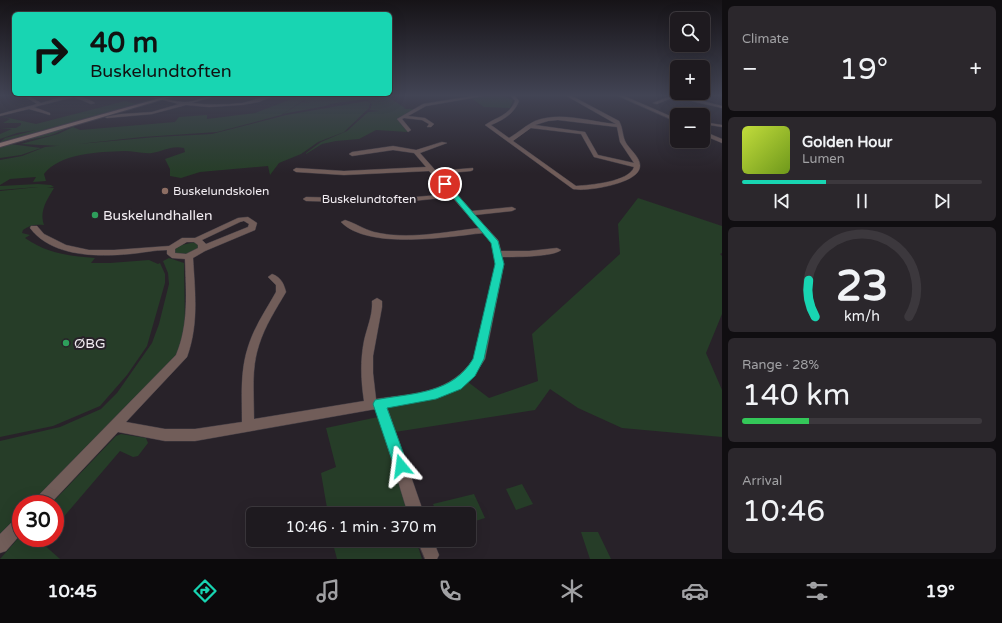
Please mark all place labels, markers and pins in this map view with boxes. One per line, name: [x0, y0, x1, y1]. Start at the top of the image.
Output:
pin: [428, 167, 462, 201]
place label: Buskelundskolen: [173, 184, 269, 198]
marker: Buskelundskolen: [160, 186, 170, 196]
place label: Buskelundhallen: [103, 207, 212, 224]
marker: Buskelundhallen: [90, 210, 100, 220]
place label: ØBG: [74, 335, 106, 352]
marker: ØBG: [61, 338, 71, 348]

